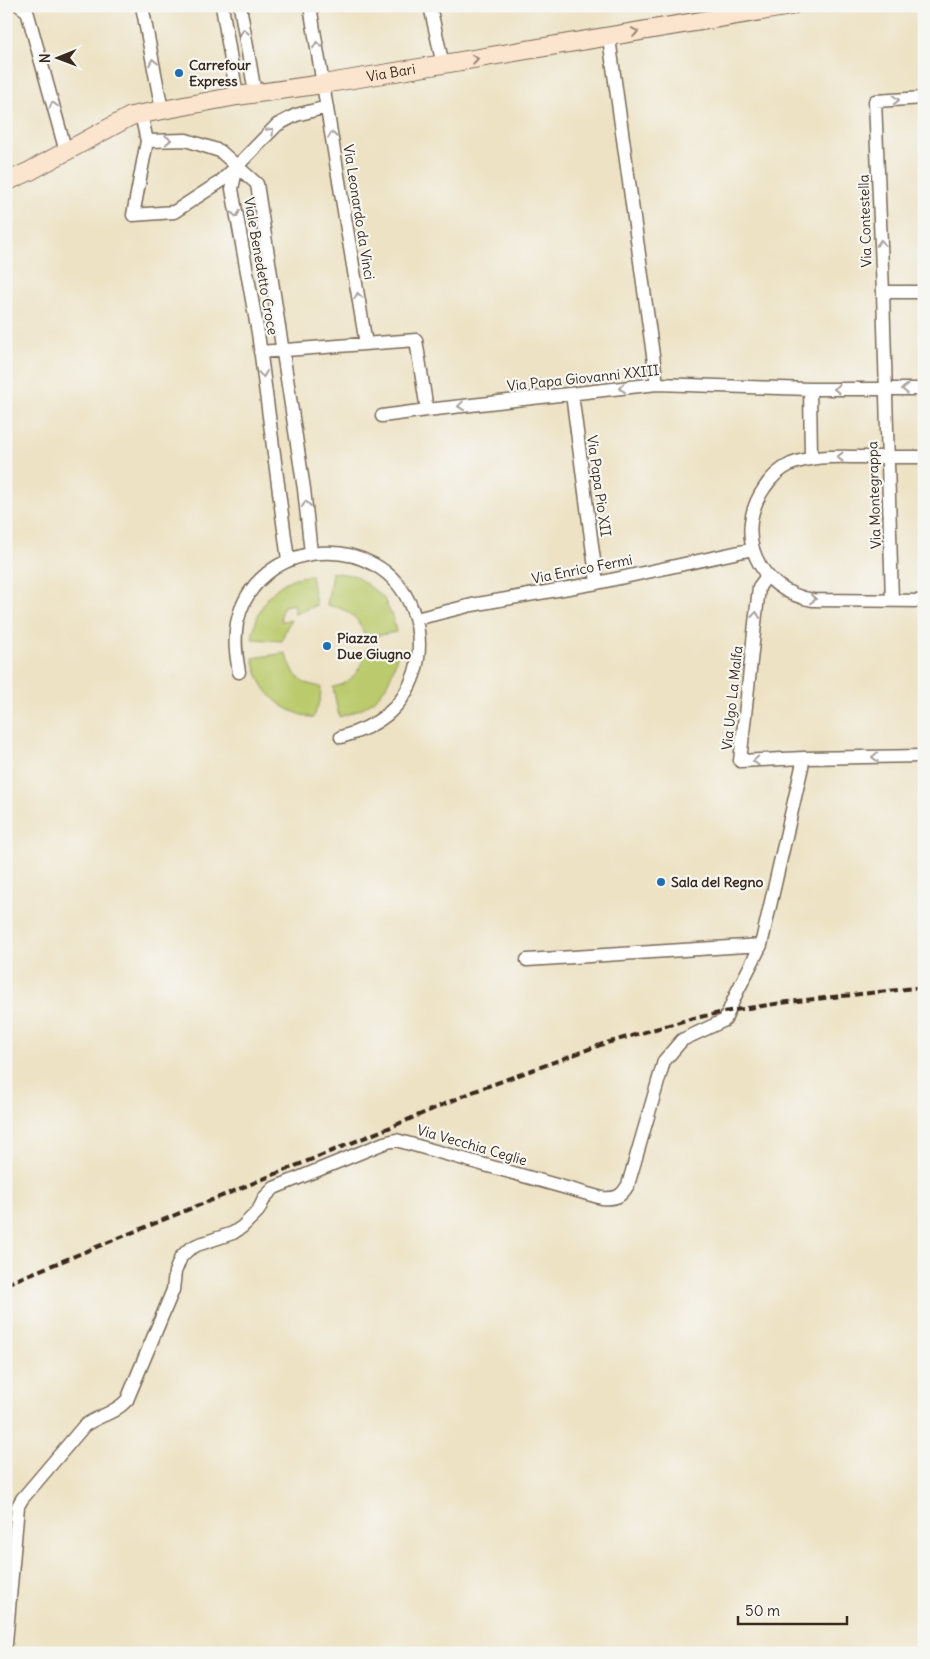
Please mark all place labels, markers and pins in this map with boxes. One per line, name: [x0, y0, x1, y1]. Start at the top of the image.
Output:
place label: Carrefour Express: [189, 56, 251, 90]
marker: Carrefour Express: [173, 67, 185, 79]
place label: Piazza Due Giugno: [337, 629, 411, 663]
marker: Piazza Due Giugno: [321, 640, 333, 652]
place label: Sala del Regno: [671, 873, 763, 891]
marker: Sala del Regno: [655, 876, 667, 888]

